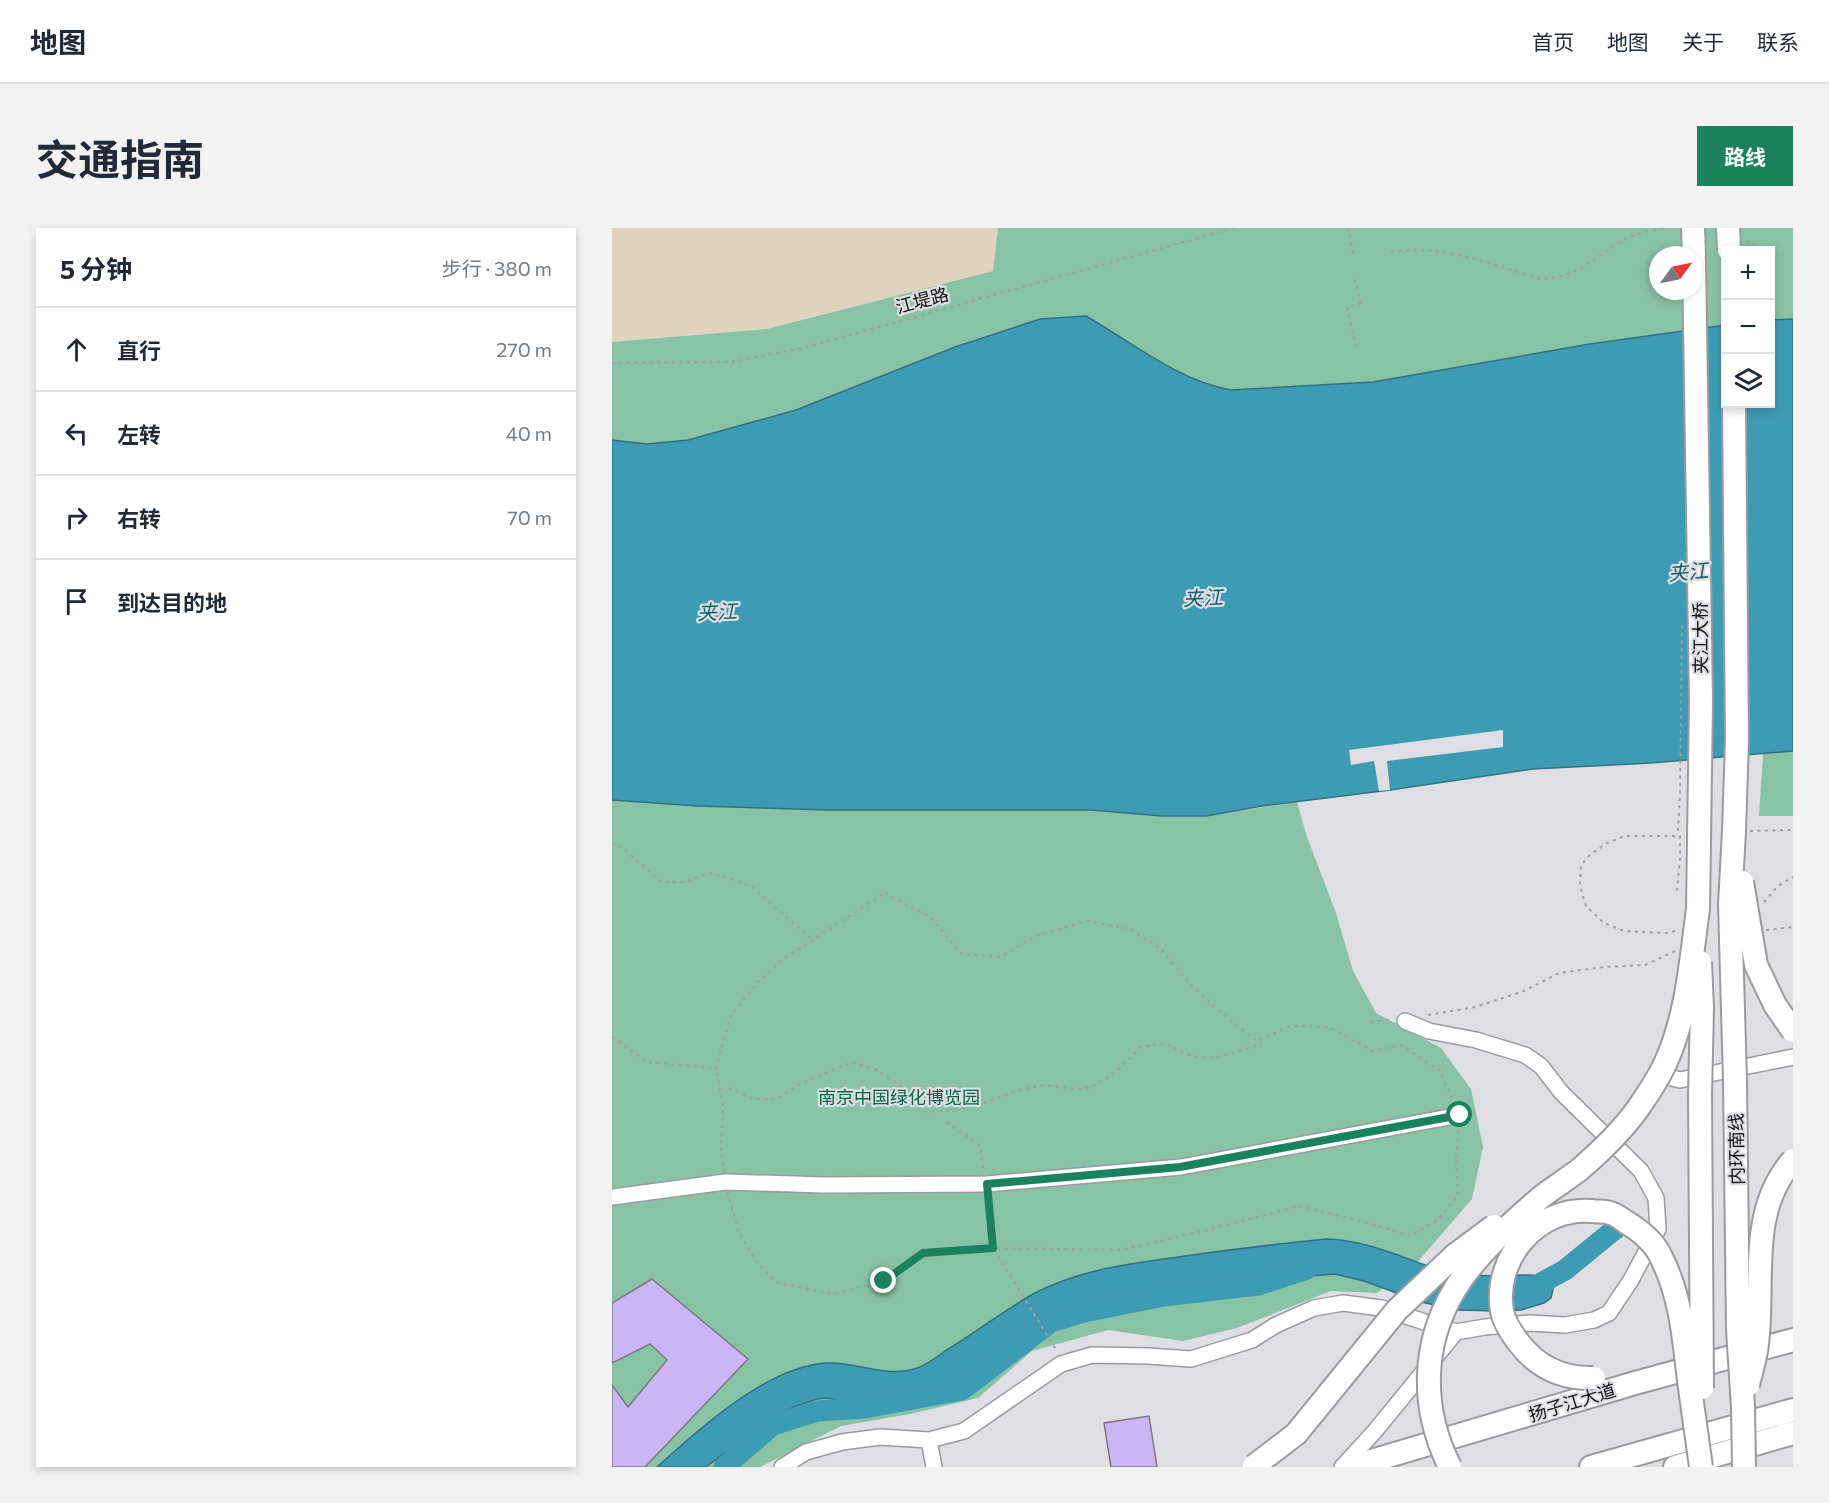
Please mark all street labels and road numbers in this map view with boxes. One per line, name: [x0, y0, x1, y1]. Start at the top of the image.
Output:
street label: 江堤路: [893, 282, 951, 318]
street label: 夹江大桥: [1689, 602, 1711, 674]
street label: 内环南线: [1724, 1113, 1748, 1185]
street label: 扬子江大道: [1526, 1378, 1618, 1426]

